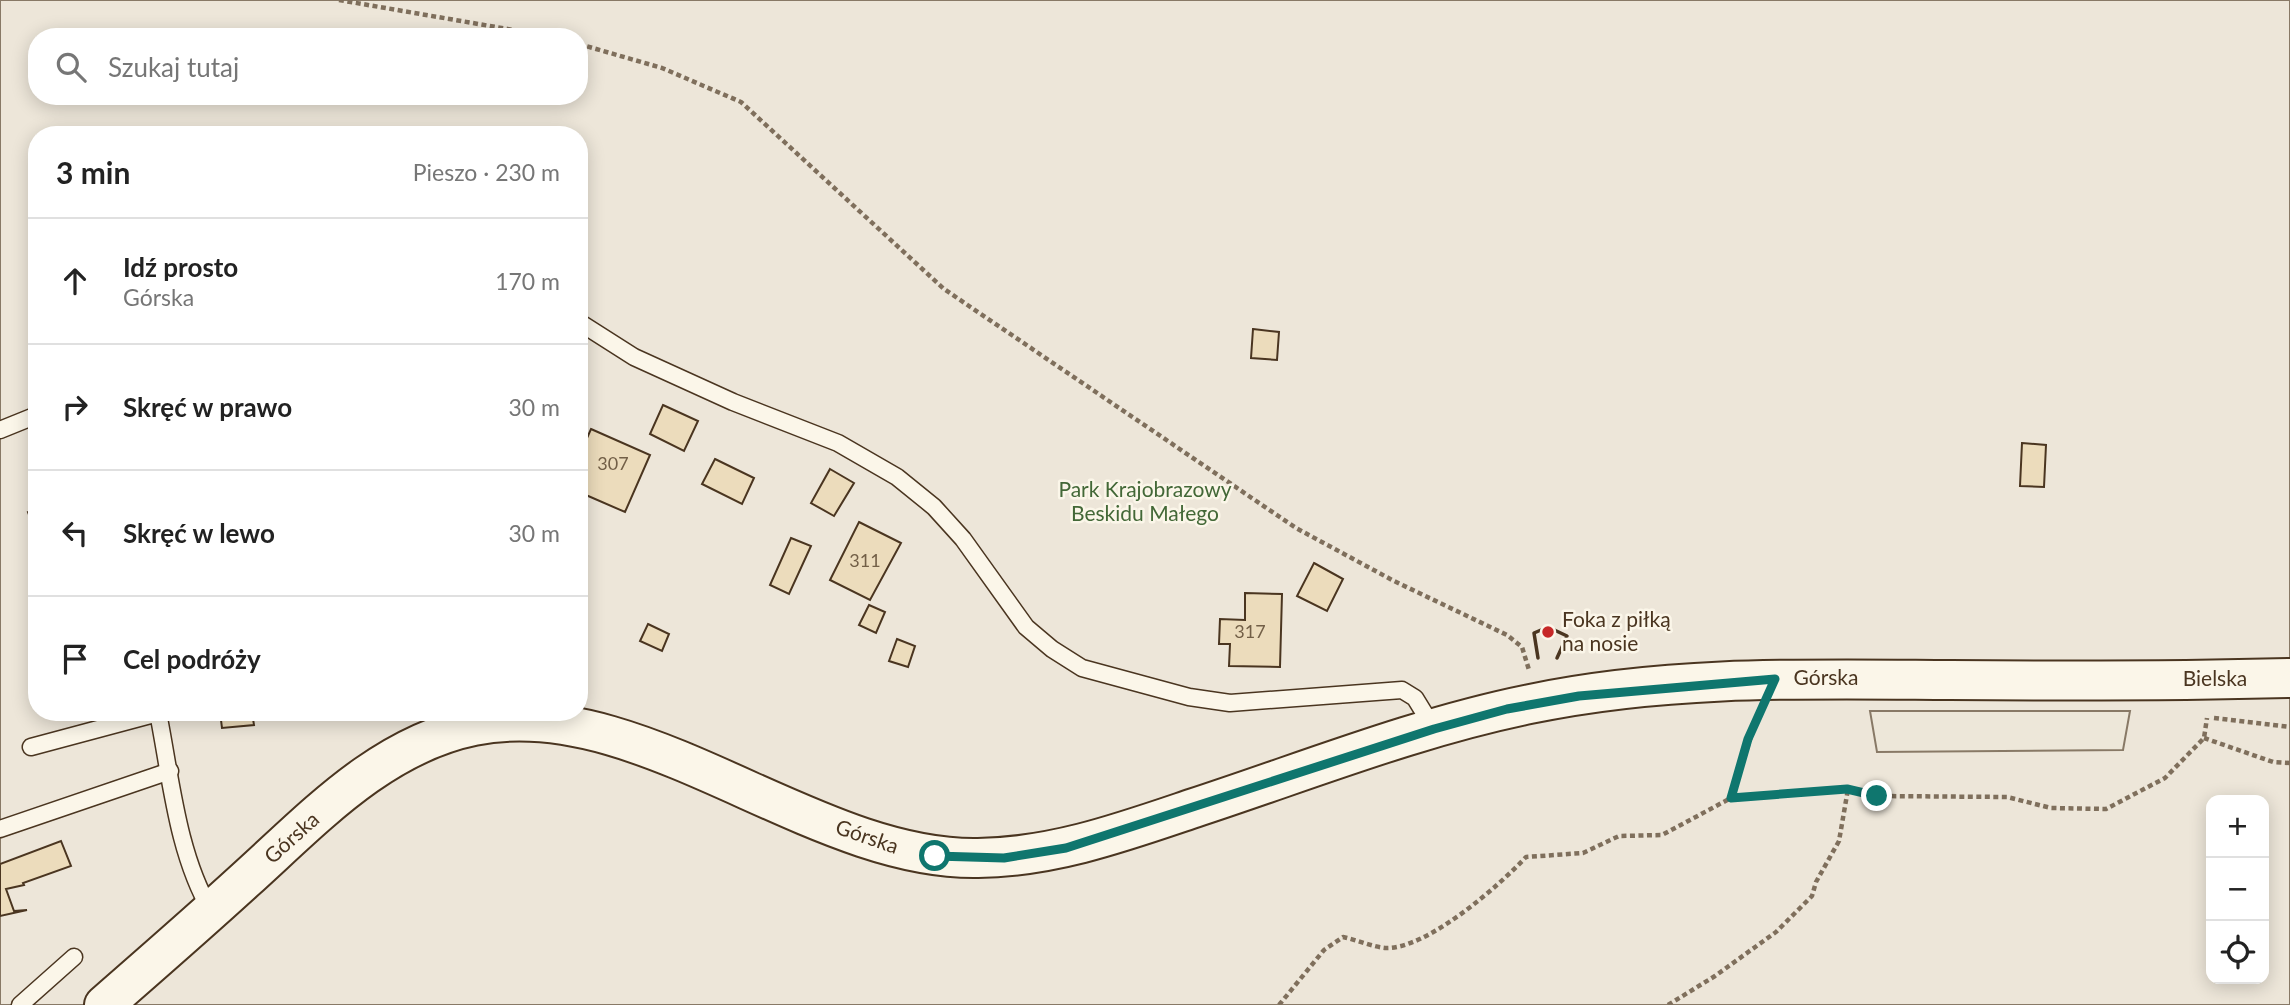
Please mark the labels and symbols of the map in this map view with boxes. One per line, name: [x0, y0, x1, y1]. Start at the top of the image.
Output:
house number: 307: [597, 452, 629, 474]
park label: Park Krajobrazowy Beskidu Małego: [1058, 476, 1232, 525]
house number: 311: [849, 549, 881, 571]
place label: Foka z piłką na nosie: [1562, 606, 1671, 655]
house number: 317: [1234, 620, 1266, 642]
marker: Foka z piłką na nosie: [1540, 624, 1556, 640]
street label: Górska: [1794, 664, 1858, 689]
street label: Bielska: [2183, 665, 2247, 690]
route end: [1861, 780, 1892, 811]
street label: Górska: [259, 806, 323, 868]
street label: Górska: [833, 813, 902, 858]
route start: [919, 840, 950, 871]

